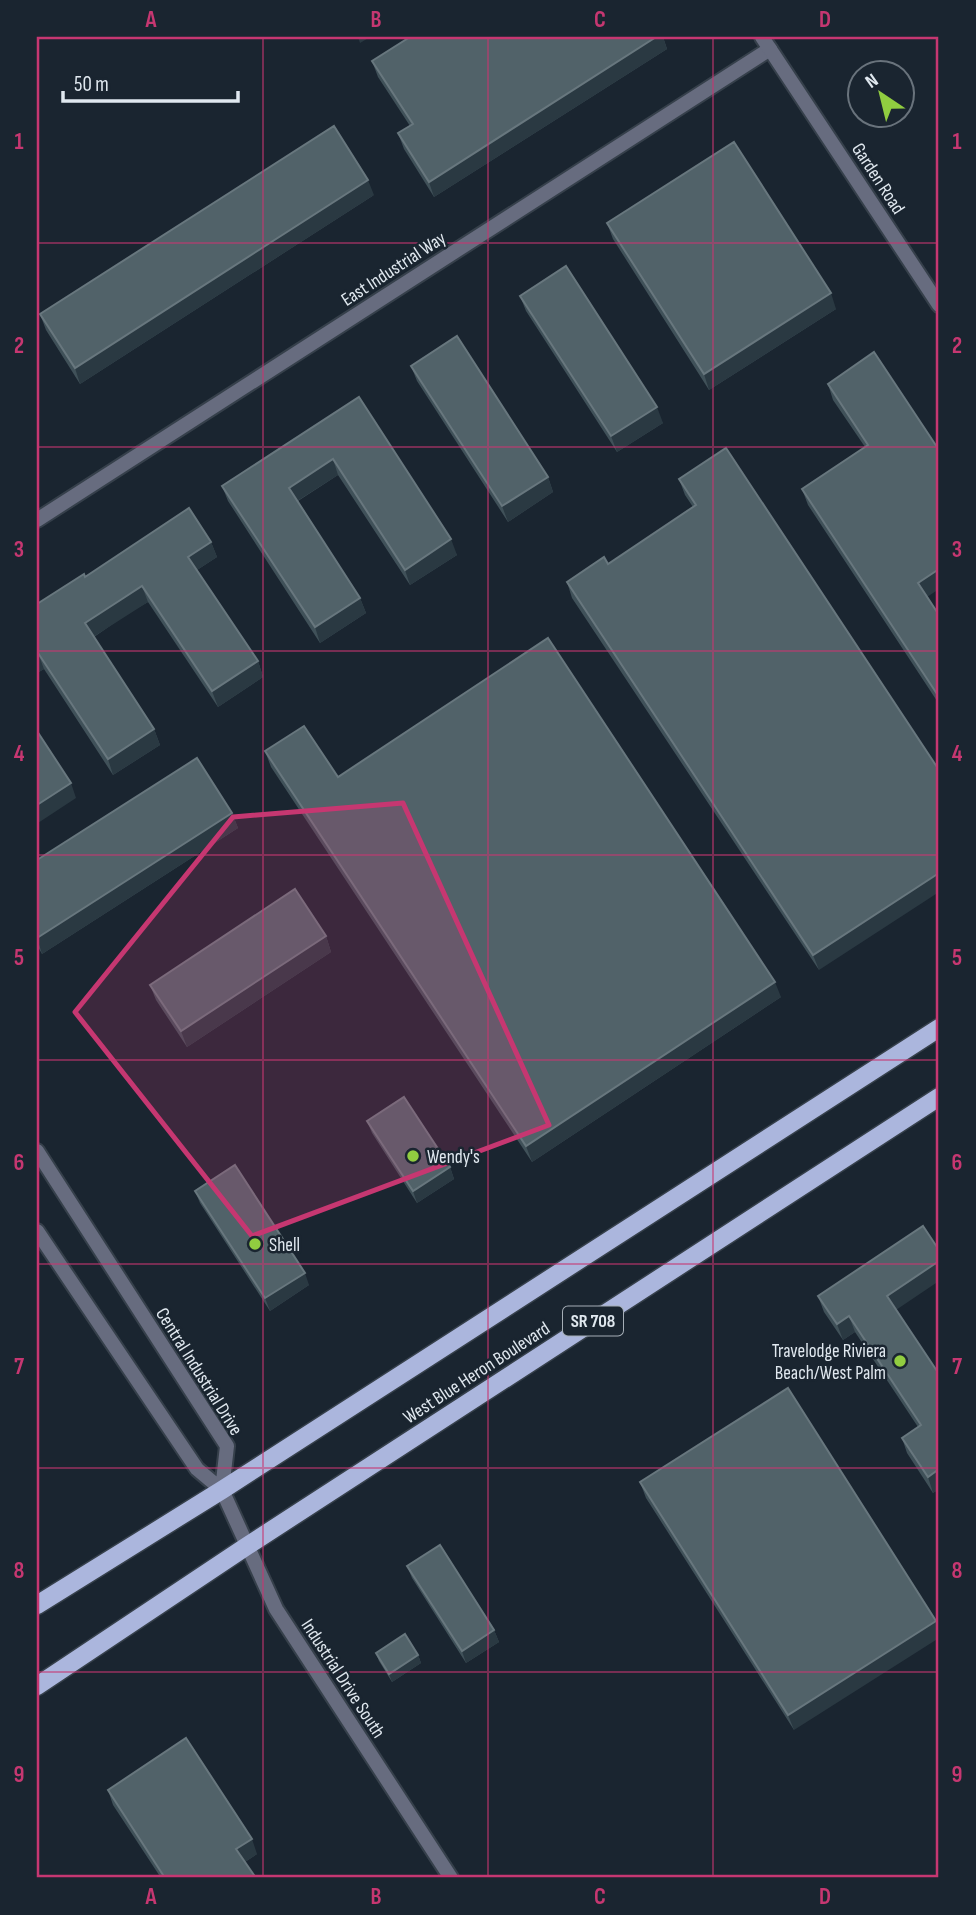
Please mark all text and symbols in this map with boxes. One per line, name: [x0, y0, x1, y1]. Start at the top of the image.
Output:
text: A: [145, 6, 158, 34]
text: B: [371, 6, 382, 34]
text: C: [594, 6, 606, 34]
text: D: [819, 6, 831, 34]
scale bar: [63, 60, 238, 104]
north arrow: [846, 60, 916, 130]
text: N: [861, 69, 883, 94]
text: 50 m: [74, 72, 109, 97]
text: 1: [14, 128, 24, 156]
text: 1: [952, 128, 962, 156]
street label: Garden Road: [846, 139, 909, 219]
street label: East Industrial Way: [337, 227, 451, 312]
text: 2: [14, 332, 24, 360]
text: 2: [952, 332, 962, 360]
text: 3: [14, 536, 24, 564]
text: 3: [952, 536, 962, 564]
text: 4: [14, 740, 25, 768]
text: 4: [952, 740, 963, 768]
text: 5: [14, 944, 24, 972]
text: 5: [952, 944, 962, 972]
place label: Wendy's: [427, 1146, 480, 1169]
marker: Wendy's: [405, 1148, 421, 1164]
text: 6: [14, 1149, 24, 1177]
text: 6: [952, 1149, 962, 1177]
place label: Shell: [269, 1234, 300, 1257]
marker: Shell: [247, 1236, 263, 1252]
street label: Central Industrial Drive: [150, 1304, 247, 1440]
road number: SR 708: [563, 1306, 623, 1336]
street label: West Blue Heron Boulevard: [399, 1317, 554, 1429]
place label: Travelodge Riviera Beach/West Palm: [772, 1340, 886, 1385]
text: 7: [14, 1353, 24, 1381]
marker: Travelodge Riviera Beach/West Palm: [892, 1353, 908, 1369]
text: 7: [952, 1353, 962, 1381]
text: 8: [14, 1557, 25, 1585]
text: 8: [952, 1557, 963, 1585]
street label: Industrial Drive South: [296, 1615, 390, 1743]
text: 9: [14, 1761, 24, 1789]
text: 9: [952, 1761, 962, 1789]
text: A: [145, 1883, 158, 1911]
text: B: [371, 1883, 382, 1911]
text: C: [594, 1883, 606, 1911]
text: D: [819, 1883, 831, 1911]

